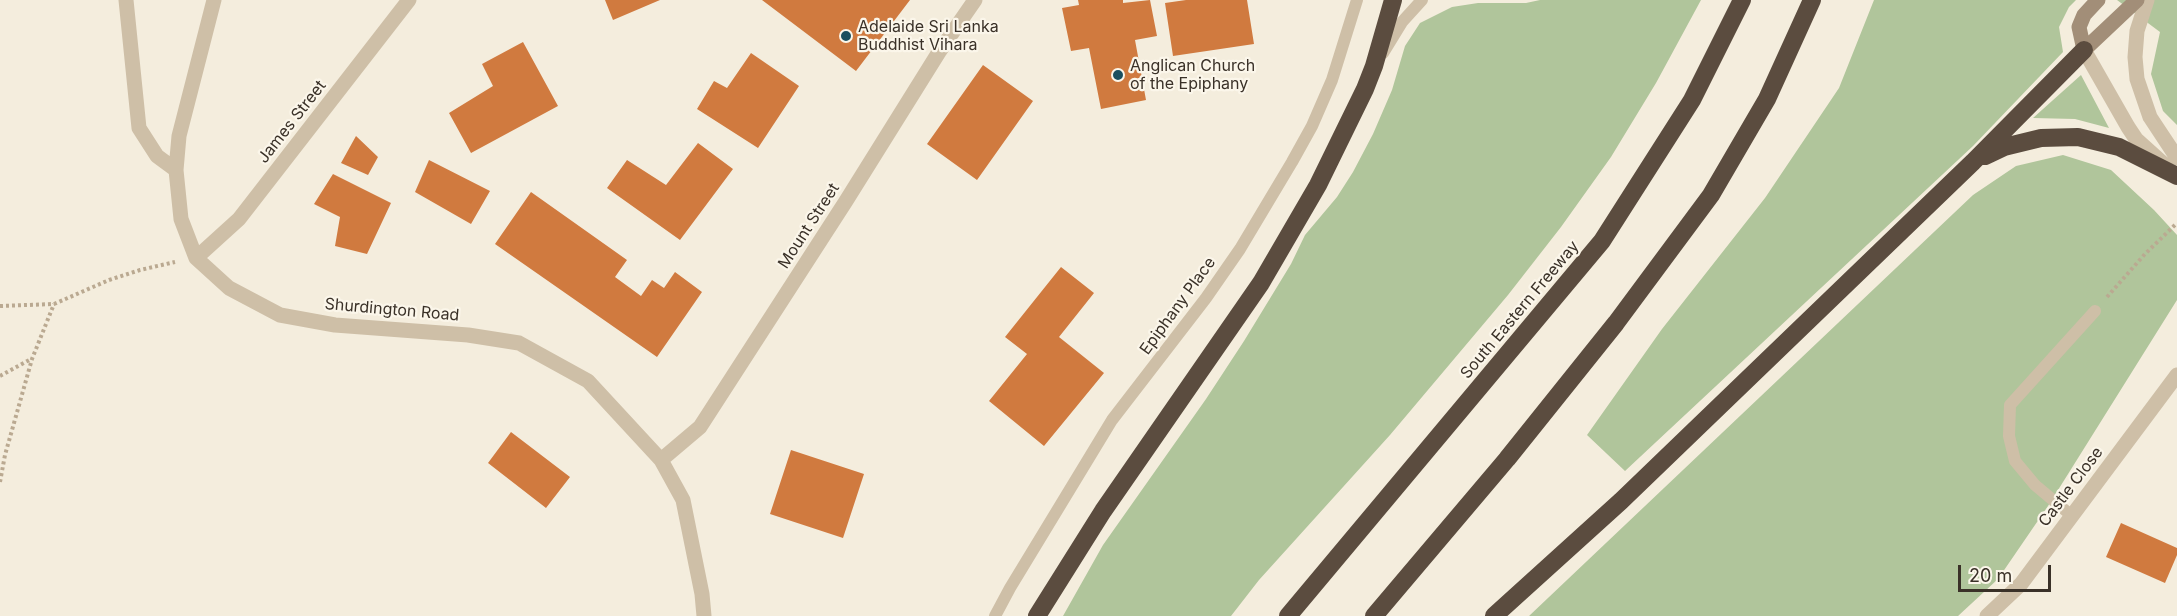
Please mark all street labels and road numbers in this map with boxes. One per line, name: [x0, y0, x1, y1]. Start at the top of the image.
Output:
street label: James Street: [254, 77, 330, 167]
street label: Mount Street: [774, 180, 844, 272]
street label: South Eastern Freeway: [1457, 237, 1583, 383]
street label: Epiphany Place: [1136, 254, 1220, 358]
street label: Shurdington Road: [324, 295, 460, 325]
street label: Castle Close: [2035, 443, 2107, 531]

